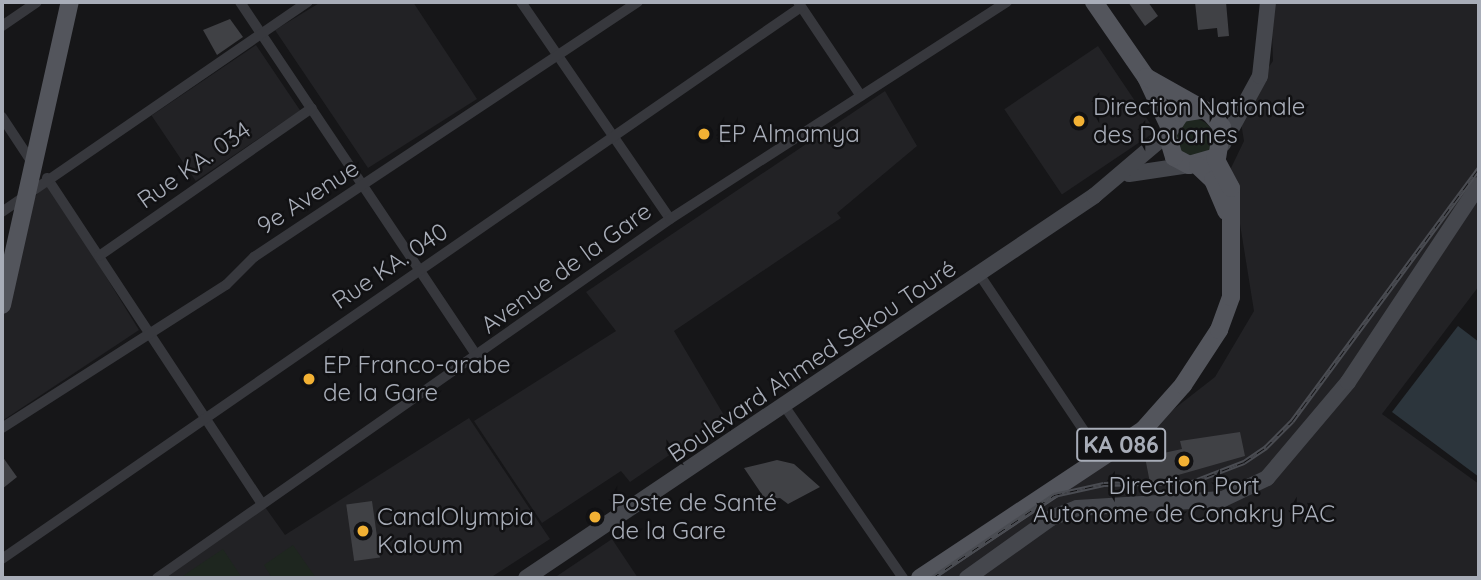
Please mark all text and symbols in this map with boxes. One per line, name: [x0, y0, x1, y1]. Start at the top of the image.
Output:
place label: Direction Nationale des Douanes: [1093, 93, 1305, 149]
marker: Direction Nationale des Douanes: [1071, 113, 1087, 129]
street label: Rue KA. 034: [132, 115, 256, 215]
place label: EP Almamya: [718, 120, 860, 148]
marker: EP Almamya: [696, 126, 712, 142]
street label: 9e Avenue: [252, 153, 364, 241]
street label: Avenue de la Gare: [475, 196, 657, 340]
street label: Rue KA. 040: [327, 217, 453, 315]
street label: Boulevard Ahmed Sekou Touré: [662, 254, 962, 468]
place label: EP Franco-arabe de la Gare: [323, 351, 511, 407]
marker: EP Franco-arabe de la Gare: [301, 371, 317, 387]
road number: KA 086: [1076, 426, 1166, 464]
marker: Direction Port Autonome de Conakry PAC: [1176, 453, 1192, 469]
place label: Direction Port Autonome de Conakry PAC: [1033, 472, 1335, 528]
place label: Poste de Santé de la Gare: [611, 489, 777, 545]
place label: CanalOlympia Kaloum: [377, 503, 534, 559]
marker: Poste de Santé de la Gare: [585, 507, 605, 527]
marker: CanalOlympia Kaloum: [355, 523, 371, 539]

